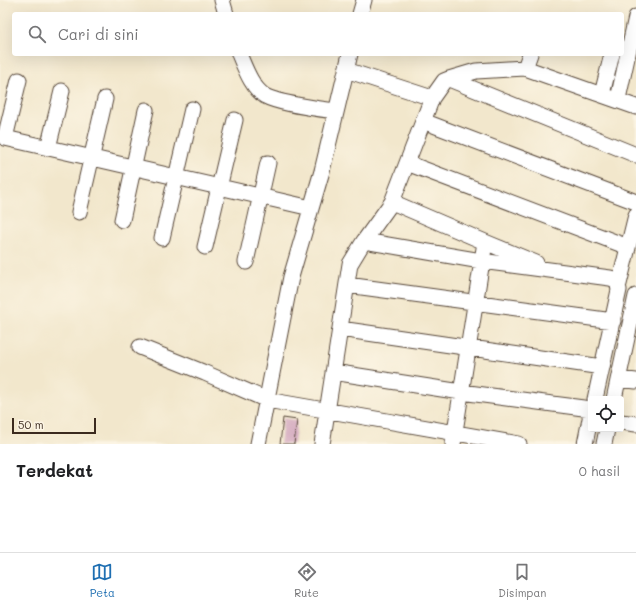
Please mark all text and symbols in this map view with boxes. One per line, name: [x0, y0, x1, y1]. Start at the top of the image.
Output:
search box: [12, 12, 624, 56]
icon: search: [26, 23, 48, 45]
text: Cari di sini: [58, 24, 139, 44]
map controls: [588, 396, 624, 432]
button: locate: [588, 396, 624, 432]
scale bar: [12, 416, 96, 435]
text: 50 m: [18, 417, 44, 432]
text: Terdekat: [16, 459, 93, 481]
text: 0 hasil: [579, 462, 620, 479]
tab: Peta: [90, 561, 115, 600]
tab: Rute: [294, 561, 319, 600]
tab: Disimpan: [498, 561, 546, 600]

